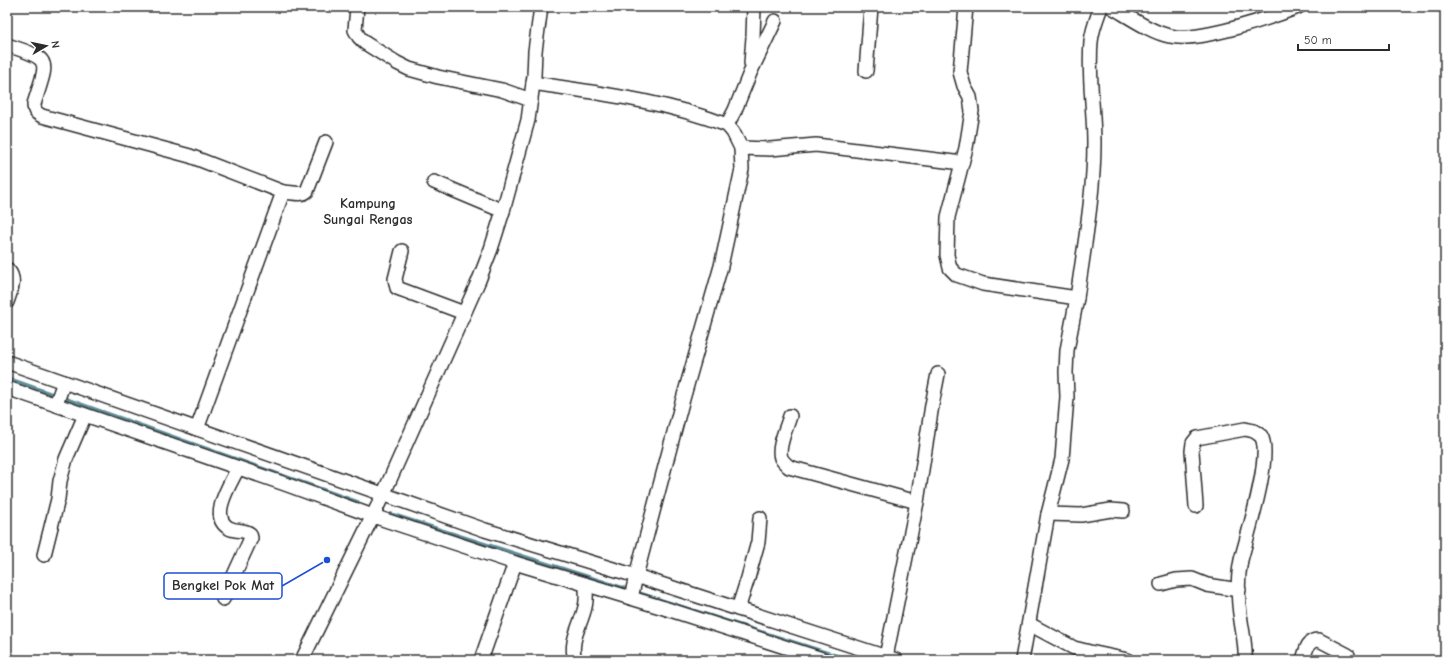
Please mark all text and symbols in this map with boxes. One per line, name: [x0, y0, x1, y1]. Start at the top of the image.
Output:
north arrow: [26, 26, 66, 66]
scale bar: [1298, 26, 1389, 52]
text: 50 m: [1304, 33, 1332, 47]
text: N: [48, 40, 62, 49]
district label: Kampung Sungai Rengas: [323, 195, 413, 228]
callout: Bengkel Pok Mat: [164, 573, 282, 599]
text: Bengkel Pok Mat: [172, 577, 275, 594]

